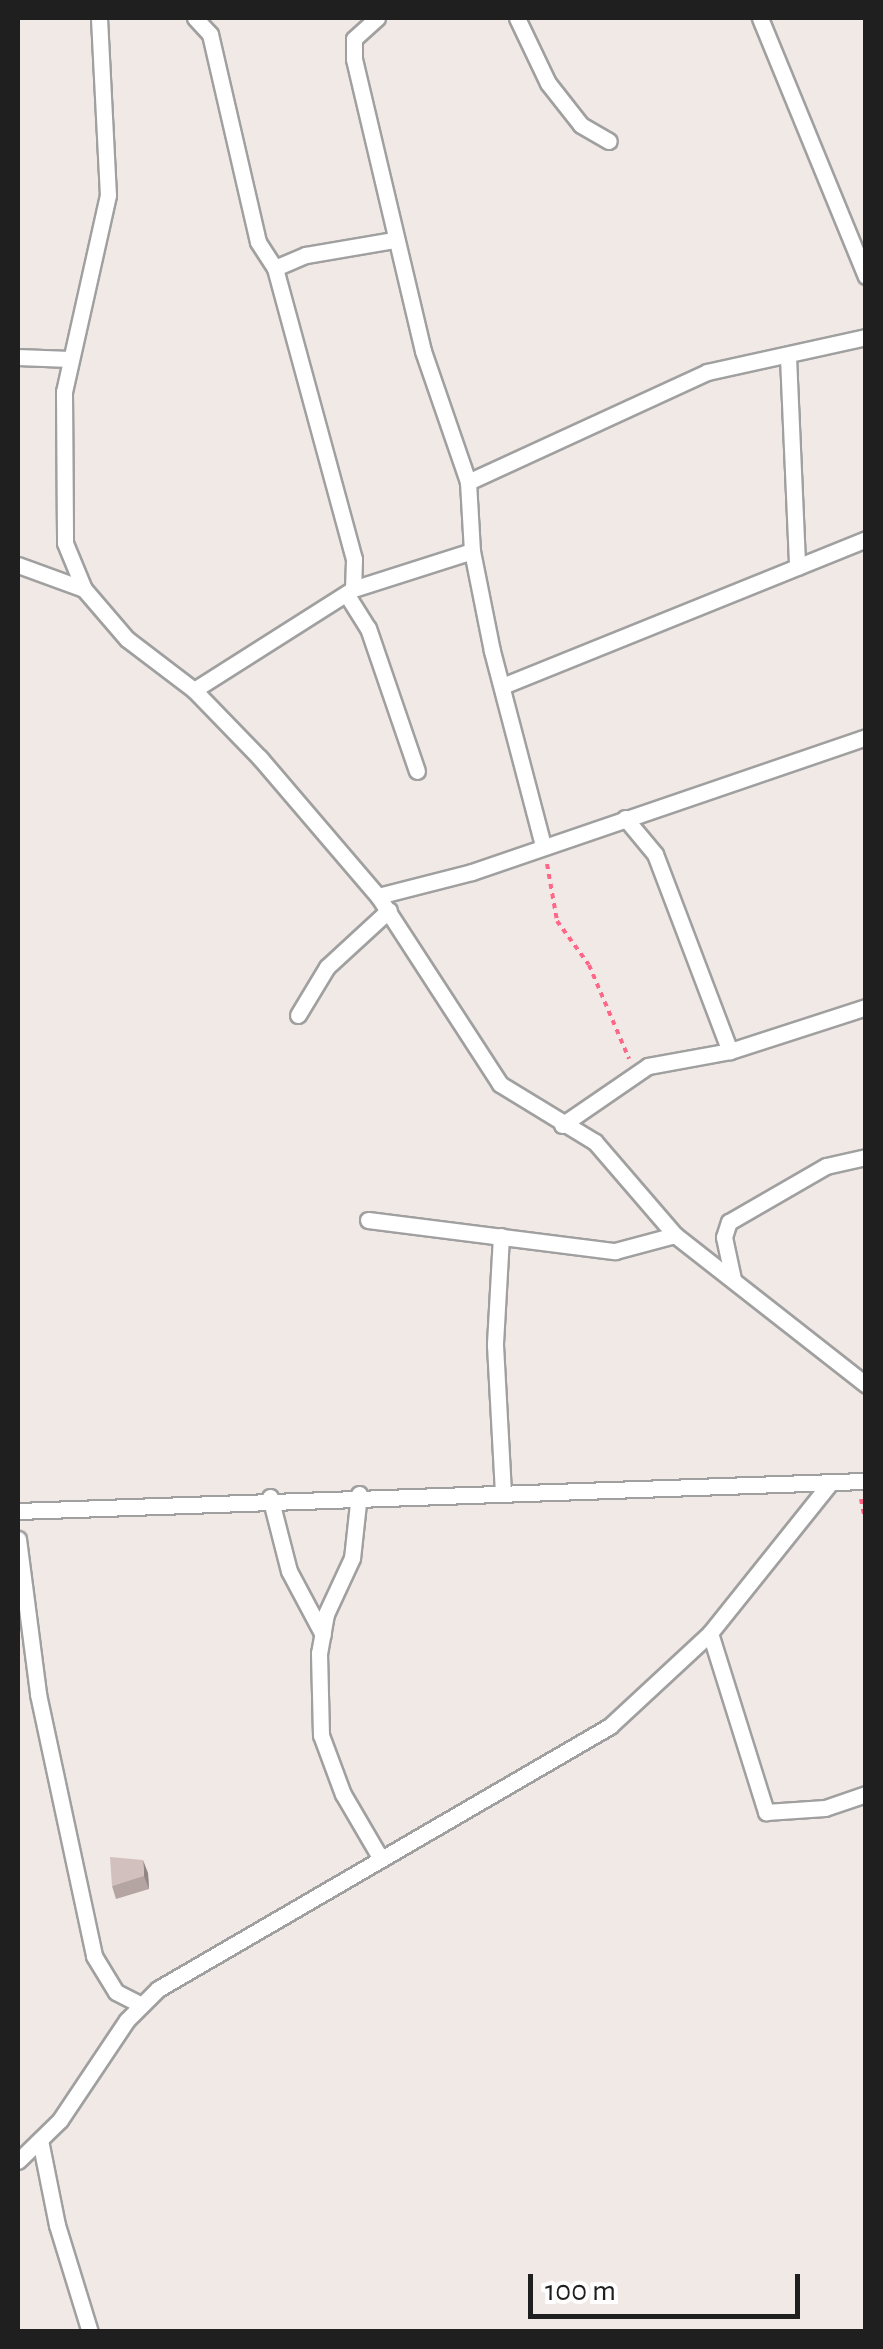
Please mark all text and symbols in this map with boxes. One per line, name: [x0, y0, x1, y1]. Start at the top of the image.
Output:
scale bar: [533, 2254, 806, 2316]
text: 100 m: [545, 2276, 616, 2306]

